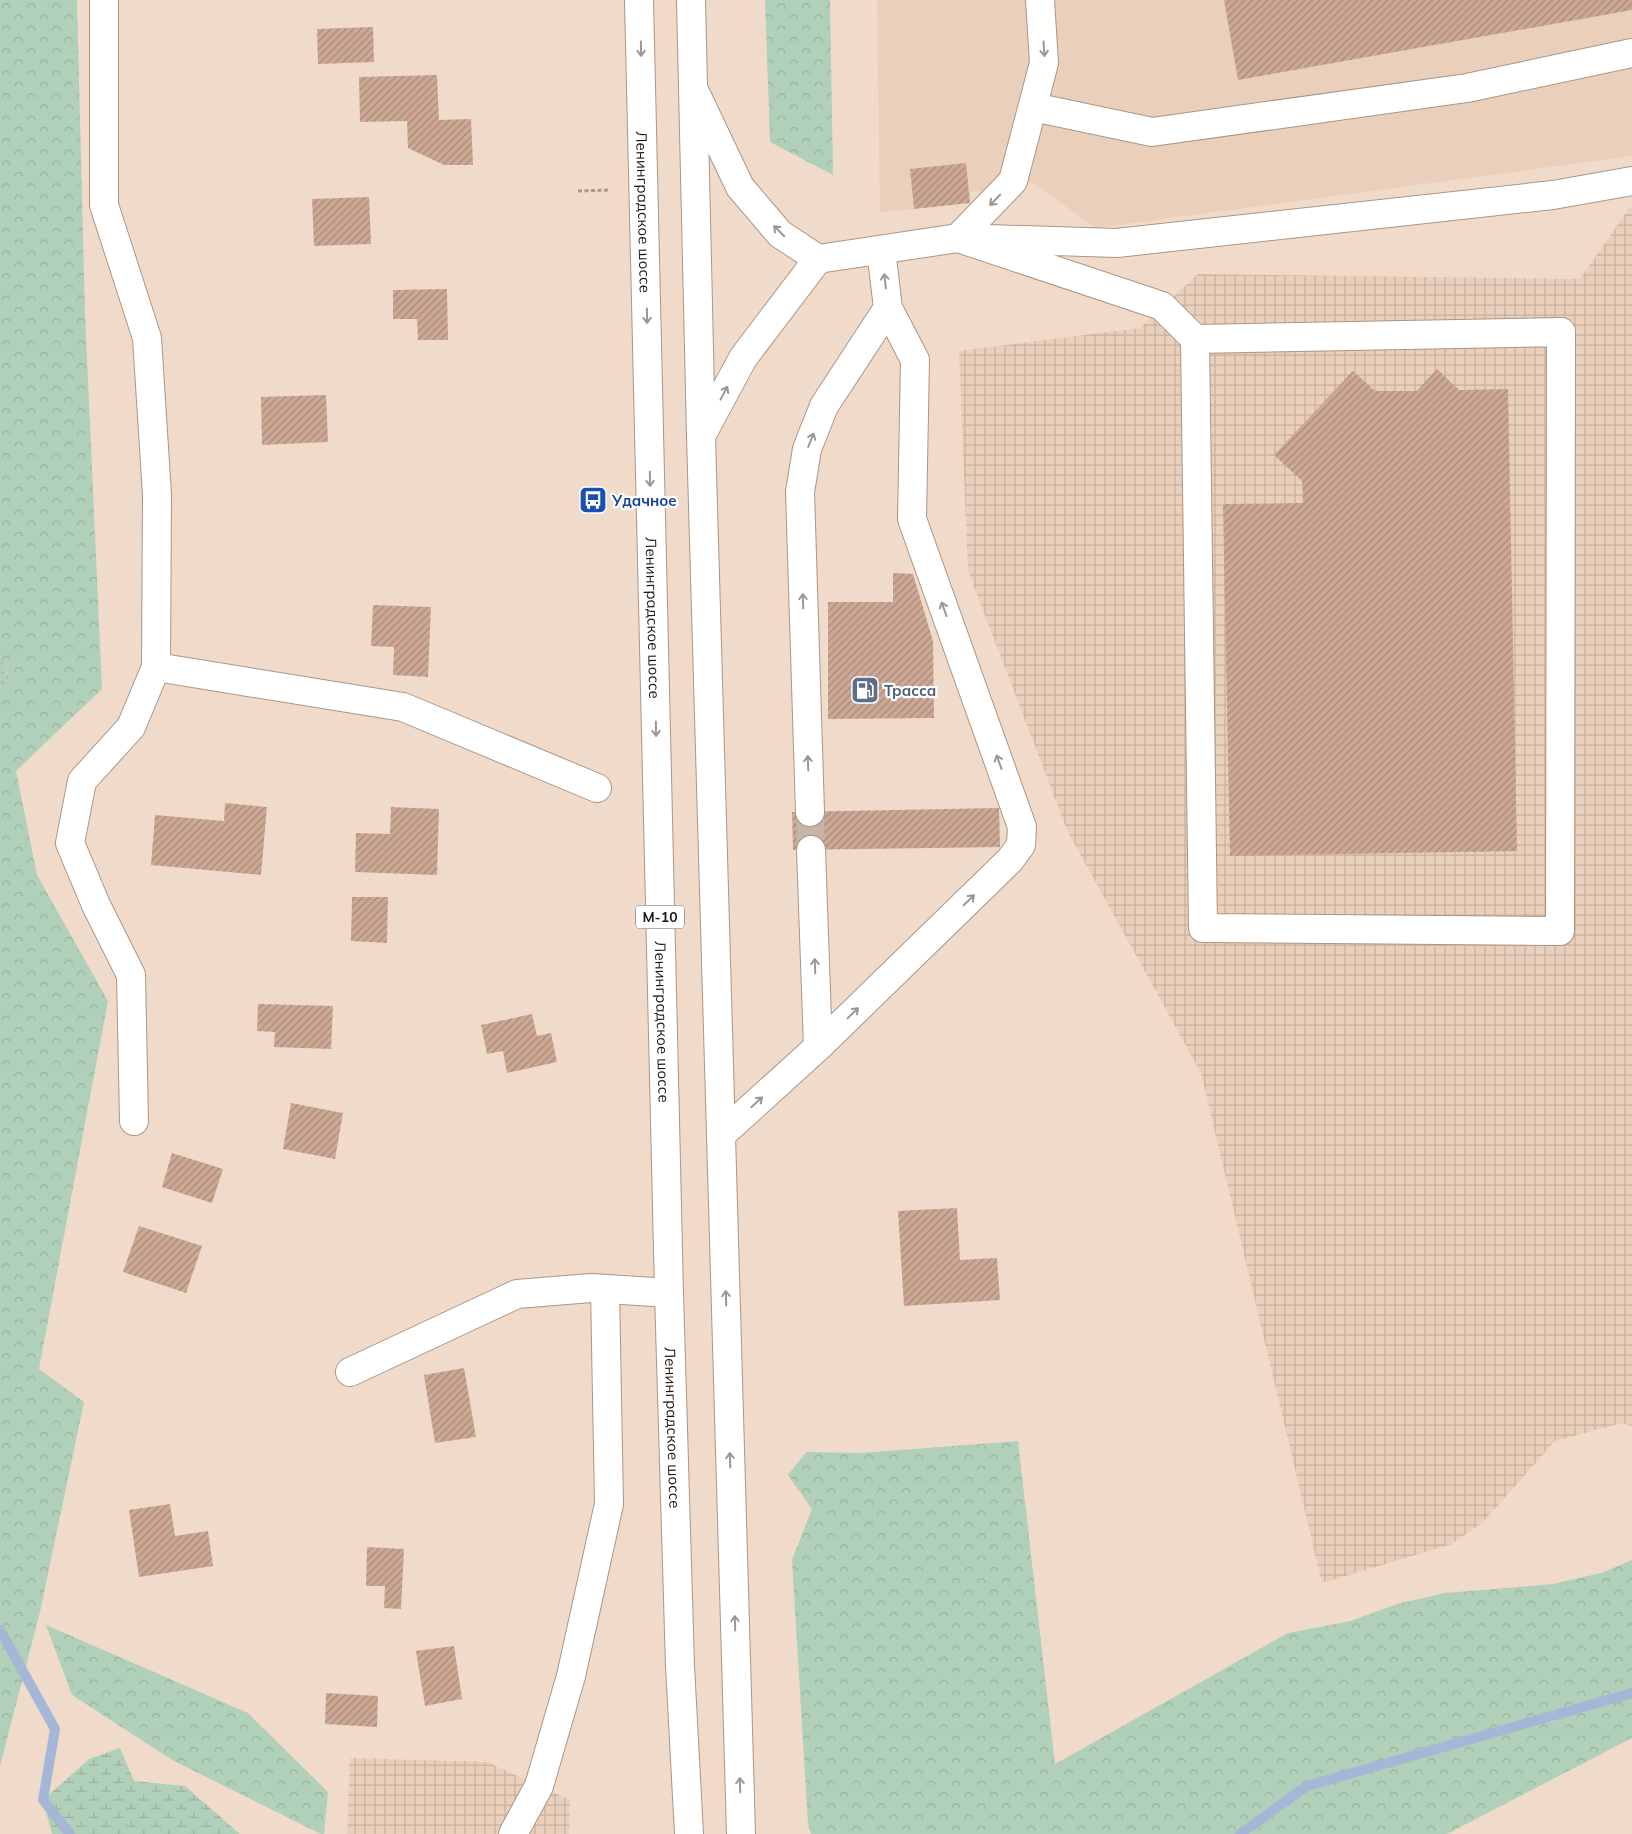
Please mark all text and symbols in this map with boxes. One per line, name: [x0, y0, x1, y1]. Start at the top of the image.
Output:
one-way arrow: [636, 40, 645, 56]
one-way arrow: [1039, 40, 1048, 56]
street label: Ленинградское шоссе: [633, 131, 655, 293]
one-way arrow: [989, 193, 1001, 206]
one-way arrow: [773, 225, 785, 237]
one-way arrow: [880, 274, 890, 290]
one-way arrow: [642, 308, 652, 324]
one-way arrow: [719, 386, 729, 401]
one-way arrow: [807, 432, 816, 448]
one-way arrow: [645, 470, 655, 486]
bus stop icon: Удачное: [578, 485, 608, 515]
place label: Удачное: [611, 491, 677, 510]
street label: Ленинградское шоссе: [642, 537, 665, 699]
one-way arrow: [798, 593, 808, 609]
one-way arrow: [939, 602, 948, 617]
fuel station icon: Трасса: [850, 675, 880, 705]
place label: Трасса: [884, 681, 936, 700]
one-way arrow: [651, 720, 660, 736]
one-way arrow: [803, 755, 813, 772]
one-way arrow: [994, 755, 1003, 770]
one-way arrow: [963, 894, 975, 906]
road number: М-10: [636, 906, 684, 929]
street label: Ленинградское шоссе: [651, 941, 674, 1103]
one-way arrow: [810, 959, 820, 975]
one-way arrow: [846, 1007, 859, 1019]
one-way arrow: [750, 1096, 763, 1108]
one-way arrow: [721, 1290, 730, 1306]
street label: Ленинградское шоссе: [661, 1346, 685, 1509]
one-way arrow: [726, 1453, 735, 1469]
one-way arrow: [730, 1615, 740, 1632]
one-way arrow: [735, 1778, 744, 1794]

